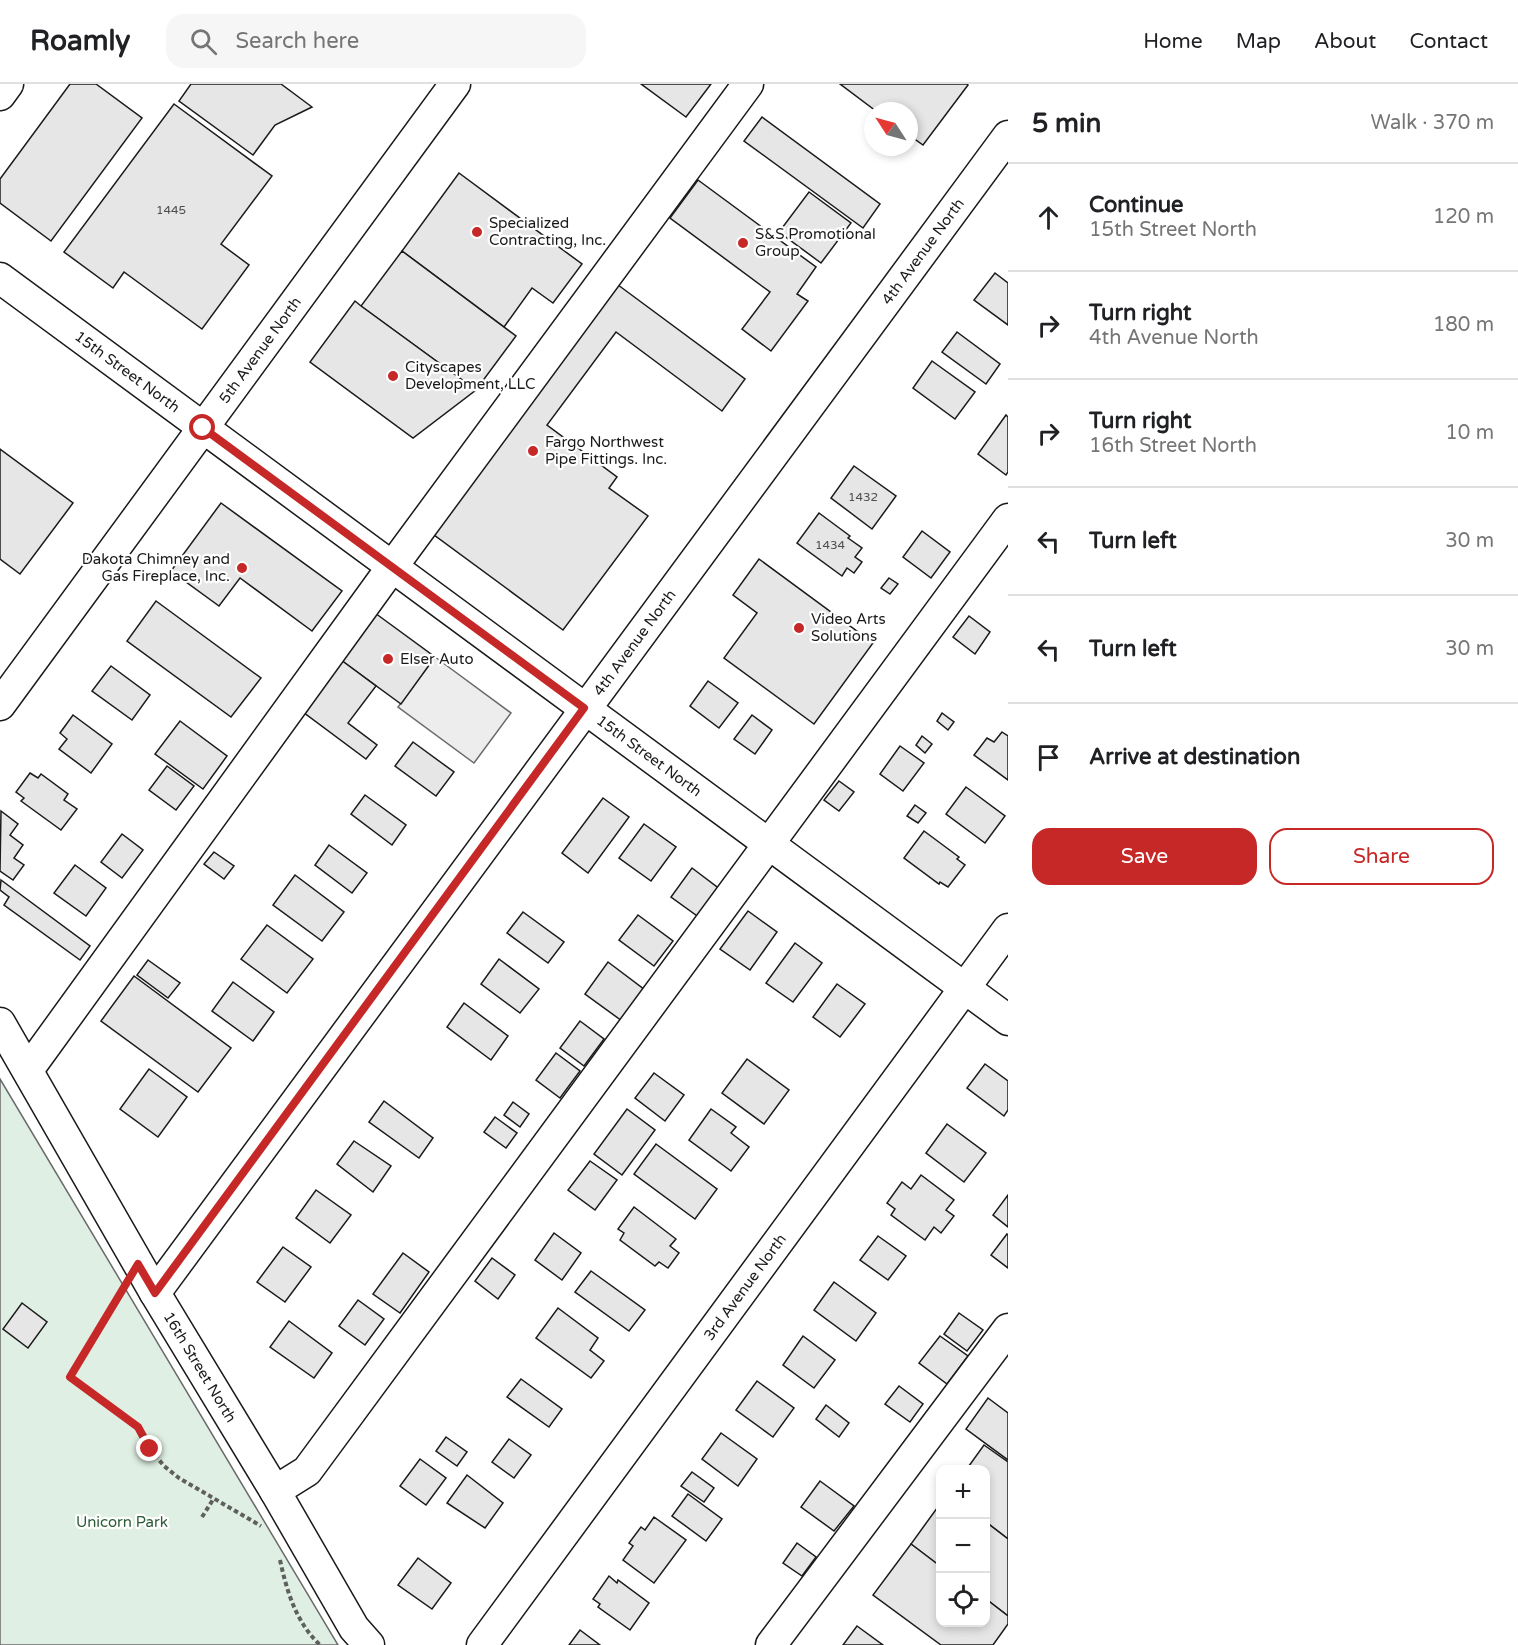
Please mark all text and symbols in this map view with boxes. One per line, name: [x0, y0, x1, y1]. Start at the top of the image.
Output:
search box: [166, 14, 586, 68]
text: Roamly: [30, 24, 130, 58]
icon: search: [187, 25, 220, 58]
text: Search here: [235, 28, 359, 54]
text: Home: [1143, 29, 1203, 54]
text: Map: [1236, 29, 1281, 54]
text: About: [1314, 29, 1376, 54]
text: Contact: [1409, 29, 1488, 54]
north arrow: [864, 102, 918, 156]
text: 5 min: [1032, 108, 1101, 139]
text: Walk · 370 m: [1371, 111, 1494, 135]
text: Continue: [1089, 192, 1184, 218]
street label: 4th Avenue North: [878, 195, 968, 308]
icon: ahead: [1032, 201, 1065, 234]
house number: 1445: [156, 203, 186, 217]
text: 120 m: [1433, 205, 1494, 229]
place label: Specialized Contracting, Inc.: [489, 214, 606, 249]
text: 15th Street North: [1089, 218, 1257, 242]
marker: Specialized Contracting, Inc.: [470, 225, 484, 239]
place label: S&S Promotional Group: [755, 225, 876, 260]
marker: S&S Promotional Group: [736, 236, 750, 250]
street label: 5th Avenue North: [215, 293, 305, 407]
text: Turn right: [1089, 300, 1191, 326]
icon: right: [1032, 309, 1065, 342]
text: 180 m: [1433, 313, 1494, 337]
text: 4th Avenue North: [1089, 326, 1259, 350]
street label: 15th Street North: [71, 327, 183, 416]
place label: Cityscapes Development, LLC: [405, 358, 536, 393]
marker: Cityscapes Development, LLC: [386, 369, 400, 383]
text: Turn right: [1089, 408, 1191, 434]
route start: [189, 414, 215, 440]
icon: right: [1032, 417, 1065, 450]
text: 10 m: [1445, 421, 1494, 445]
place label: Fargo Northwest Pipe Fittings. Inc.: [545, 433, 667, 468]
text: 16th Street North: [1089, 434, 1257, 458]
marker: Fargo Northwest Pipe Fittings. Inc.: [526, 444, 540, 458]
house number: 1432: [848, 490, 878, 504]
icon: left: [1032, 525, 1065, 558]
text: Turn left: [1089, 528, 1177, 554]
text: 30 m: [1445, 529, 1494, 553]
house number: 1434: [815, 538, 846, 552]
place label: Dakota Chimney and Gas Fireplace, Inc.: [82, 550, 230, 585]
marker: Dakota Chimney and Gas Fireplace, Inc.: [235, 561, 249, 575]
street label: 4th Avenue North: [589, 586, 680, 699]
place label: Video Arts Solutions: [811, 610, 886, 645]
marker: Video Arts Solutions: [792, 621, 806, 635]
icon: left: [1032, 633, 1065, 666]
text: Turn left: [1089, 636, 1177, 662]
text: 30 m: [1445, 637, 1494, 661]
place label: Elser Auto: [400, 650, 474, 668]
marker: Elser Auto: [381, 652, 395, 666]
street label: 15th Street North: [593, 711, 705, 800]
icon: arrive: [1032, 741, 1065, 774]
text: Arrive at destination: [1089, 744, 1300, 770]
button: Save: [1032, 828, 1257, 885]
button: Share: [1269, 828, 1494, 885]
street label: 3rd Avenue North: [700, 1230, 790, 1344]
street label: 16th Street North: [160, 1309, 240, 1426]
route end: [136, 1435, 162, 1461]
map controls: [936, 1465, 990, 1627]
button: +: [936, 1465, 990, 1519]
park label: Unicorn Park: [76, 1513, 168, 1531]
button: −: [936, 1519, 990, 1573]
button: locate: [936, 1573, 990, 1627]

